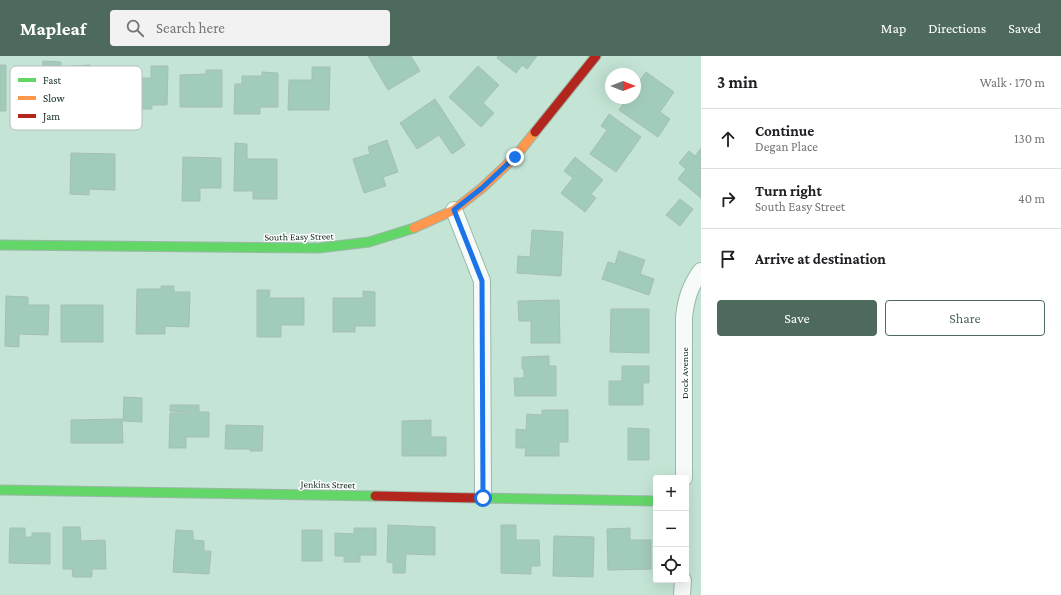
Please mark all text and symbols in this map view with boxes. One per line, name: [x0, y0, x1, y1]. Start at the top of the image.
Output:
search box: [110, 10, 390, 46]
icon: search: [124, 17, 146, 39]
text: Mapleaf: [20, 18, 86, 39]
text: Search here: [156, 20, 225, 36]
text: Map: [881, 20, 906, 36]
text: Directions: [928, 20, 986, 36]
text: Saved: [1008, 20, 1041, 36]
legend: [10, 66, 142, 130]
north arrow: [605, 68, 641, 104]
text: 3 min: [717, 73, 758, 92]
text: Fast: [43, 74, 62, 86]
text: Walk · 170 m: [980, 75, 1045, 90]
text: Slow: [43, 92, 65, 104]
text: Jam: [42, 110, 60, 123]
text: Continue: [755, 123, 814, 139]
icon: ahead: [717, 128, 739, 150]
text: 130 m: [1014, 131, 1045, 146]
text: Degan Place: [755, 139, 818, 154]
route end: [506, 148, 524, 166]
text: Turn right: [755, 183, 822, 199]
icon: right: [717, 188, 739, 210]
text: 40 m: [1018, 191, 1045, 206]
text: South Easy Street: [755, 199, 845, 214]
street label: South Easy Street: [264, 230, 334, 243]
icon: arrive: [717, 248, 739, 270]
text: Arrive at destination: [755, 251, 886, 267]
button: Save: [717, 300, 877, 336]
button: Share: [885, 300, 1045, 336]
street label: Dock Avenue: [679, 346, 690, 399]
map controls: [653, 475, 689, 583]
button: +: [653, 475, 689, 511]
street label: Jenkins Street: [300, 479, 356, 490]
route start: [474, 489, 492, 507]
button: −: [653, 511, 689, 547]
button: locate: [653, 547, 689, 583]

